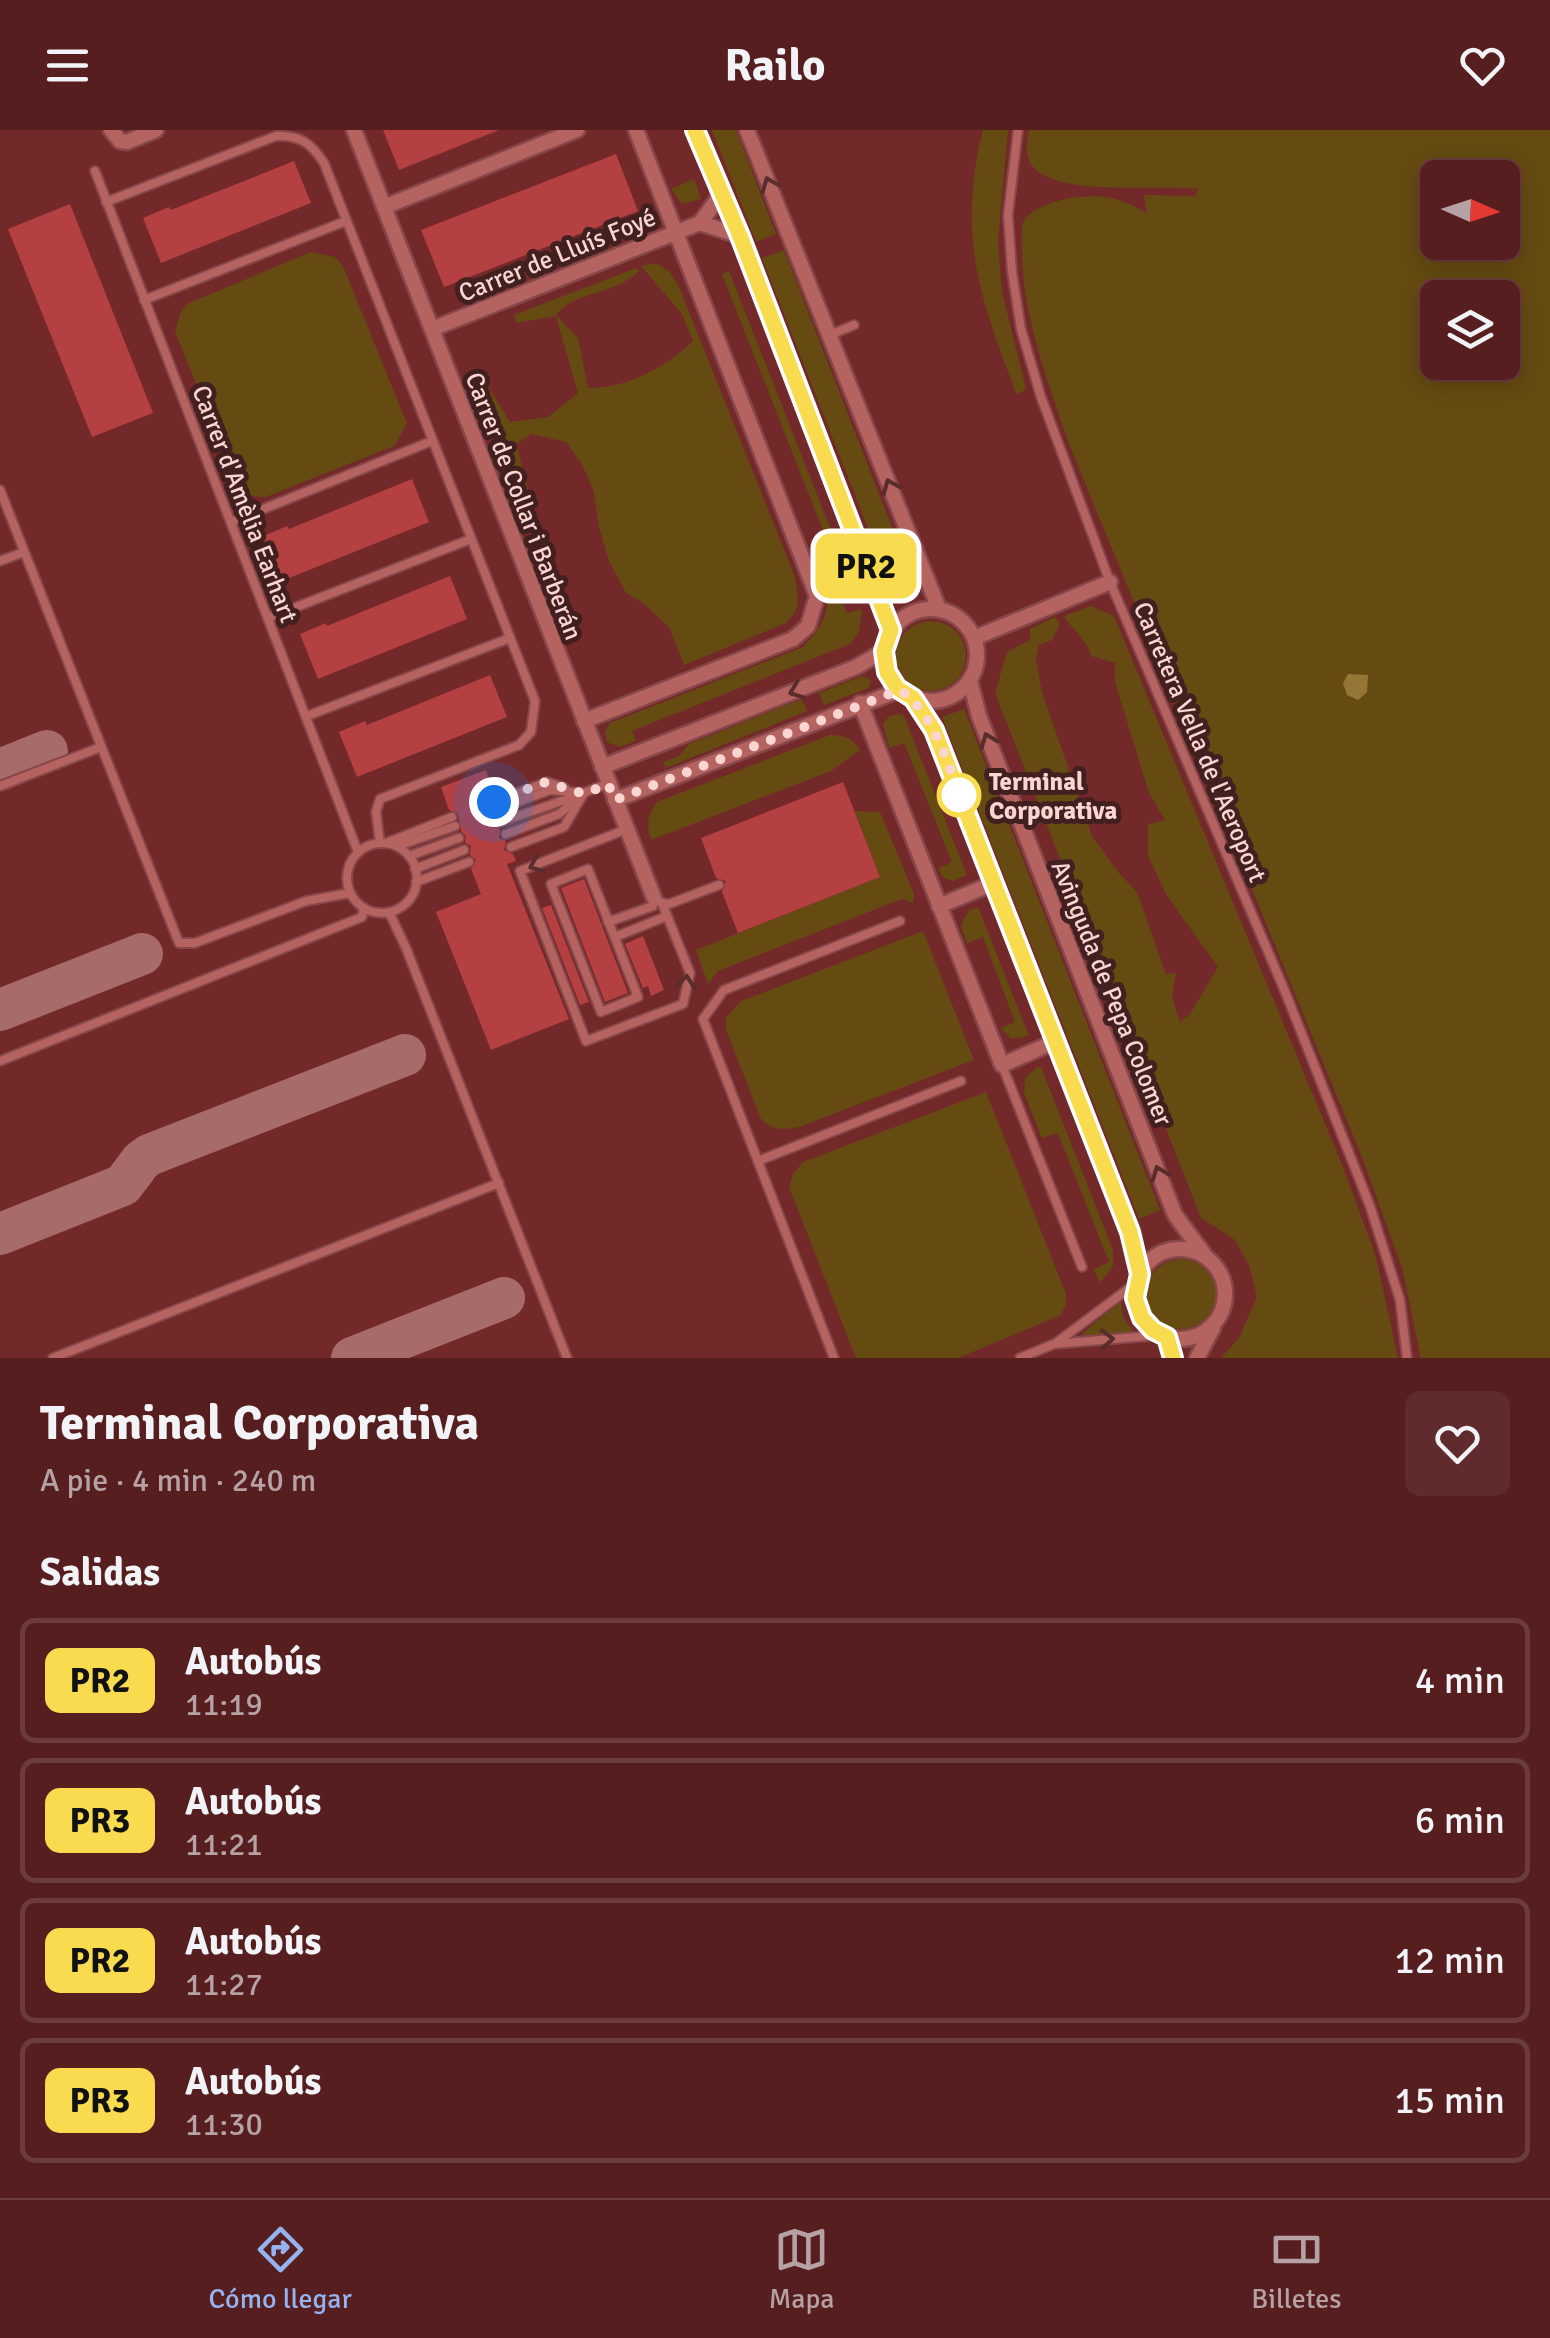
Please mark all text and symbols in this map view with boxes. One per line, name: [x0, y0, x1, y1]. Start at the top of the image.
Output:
icon: menu: [40, 38, 95, 93]
text: Railo: [724, 38, 826, 93]
icon: heart: [1455, 38, 1510, 93]
north arrow: [1420, 160, 1520, 260]
map controls: [1420, 160, 1520, 380]
one-way arrow: [761, 176, 781, 194]
street label: Carrer de Lluís Foyé: [454, 201, 660, 309]
button: layers: [1420, 280, 1520, 380]
street label: Carrer de Collar i Barberán: [459, 368, 589, 644]
street label: Carrer d'Amèlia Earhart: [185, 381, 305, 627]
one-way arrow: [882, 478, 902, 495]
line badge: PR2: [808, 534, 924, 598]
text: PR2: [835, 545, 897, 588]
street label: Carretera Vella de l'Aeroport: [1127, 597, 1273, 887]
one-way arrow: [788, 679, 805, 700]
one-way arrow: [980, 732, 1000, 750]
place label: Terminal Corporativa: [989, 766, 1117, 826]
marker: Terminal Corporativa: [938, 774, 980, 816]
your location: [469, 777, 519, 827]
one-way arrow: [529, 853, 546, 874]
street label: Avinguda de Pepa Colomer: [1045, 856, 1180, 1131]
one-way arrow: [674, 974, 696, 990]
one-way arrow: [1150, 1165, 1170, 1183]
one-way arrow: [1099, 1328, 1115, 1349]
button: heart: [1405, 1391, 1510, 1496]
text: Terminal Corporativa: [40, 1394, 479, 1453]
text: A pie · 4 min · 240 m: [40, 1461, 316, 1500]
text: Salidas: [40, 1549, 160, 1596]
text: Autobús: [185, 1638, 321, 1685]
text: 4 min: [1415, 1657, 1505, 1704]
text: PR2: [69, 1659, 131, 1702]
text: 11:19: [185, 1685, 263, 1724]
text: Autobús: [185, 1778, 321, 1825]
text: 6 min: [1415, 1797, 1505, 1844]
text: PR3: [69, 1799, 131, 1842]
text: 11:21: [185, 1825, 263, 1864]
text: Autobús: [185, 1918, 321, 1965]
text: 12 min: [1394, 1937, 1505, 1984]
text: PR2: [69, 1939, 131, 1982]
text: 11:27: [185, 1965, 263, 2004]
text: Autobús: [185, 2058, 321, 2105]
text: 15 min: [1394, 2077, 1505, 2124]
text: PR3: [69, 2079, 131, 2122]
text: 11:30: [185, 2105, 263, 2144]
tab: Cómo llegar: [208, 2222, 352, 2316]
tab: Mapa: [769, 2222, 835, 2316]
tab: Billetes: [1251, 2222, 1342, 2316]

